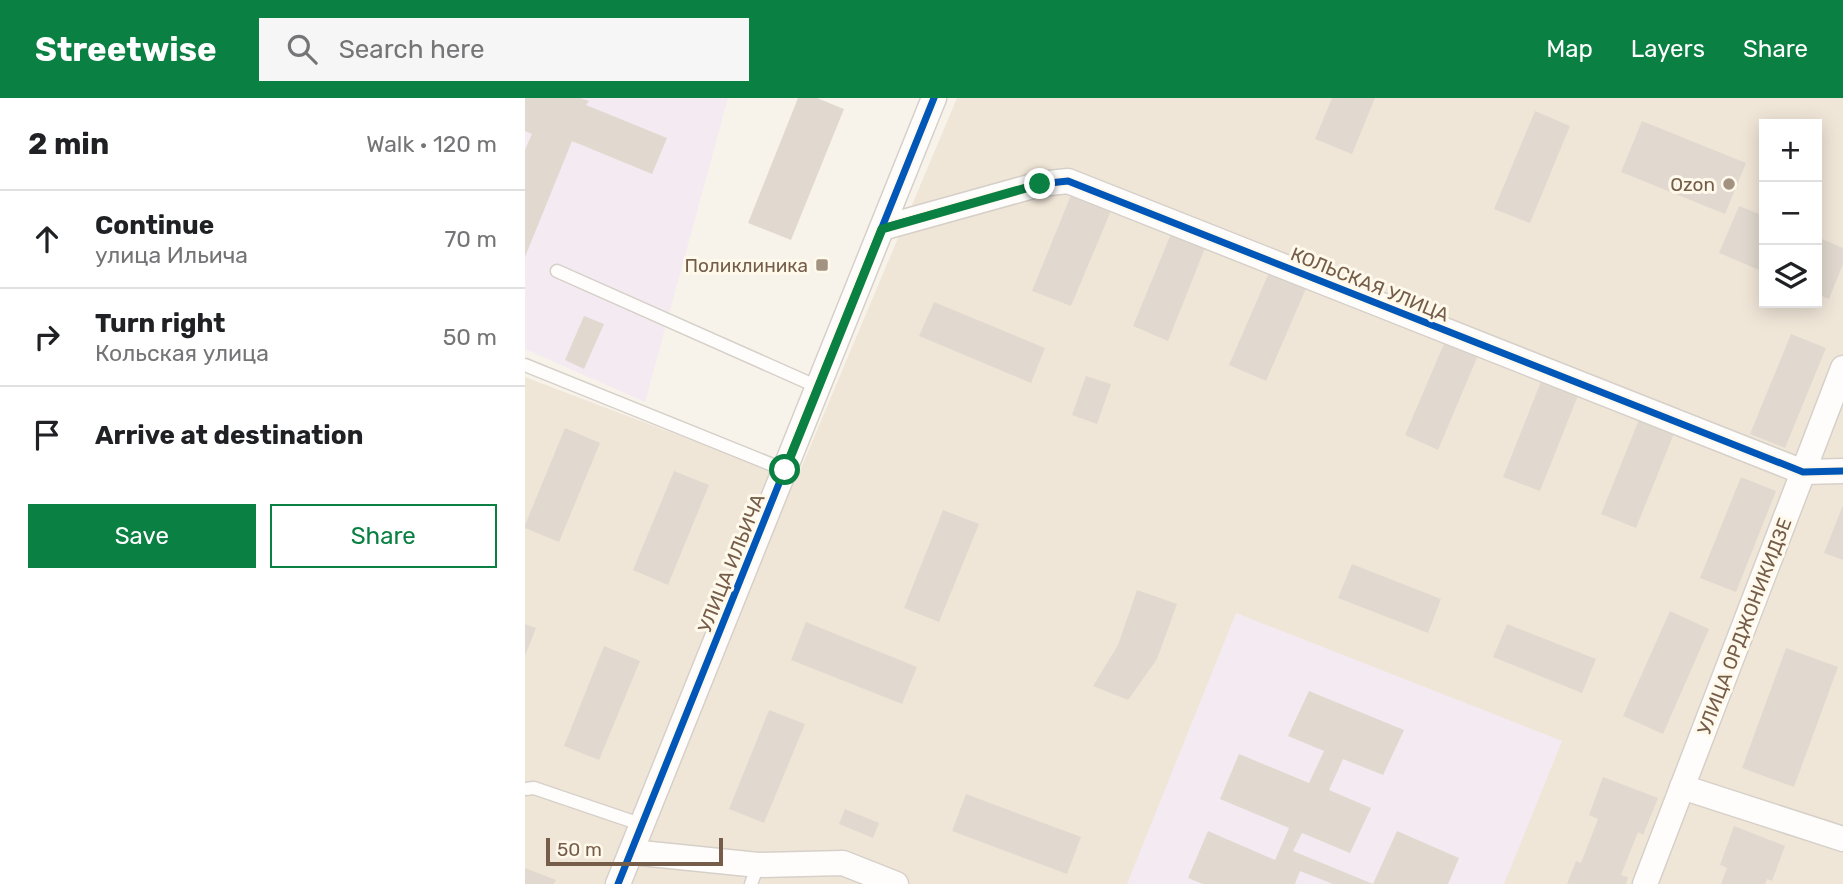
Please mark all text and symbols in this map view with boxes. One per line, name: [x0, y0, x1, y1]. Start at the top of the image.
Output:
search box: [259, 18, 749, 81]
text: Streetwise: [35, 30, 217, 69]
icon: search: [283, 30, 321, 68]
text: Search here: [339, 34, 485, 65]
text: Map: [1546, 35, 1593, 63]
text: Layers: [1631, 35, 1705, 63]
text: Share: [1743, 35, 1808, 63]
map controls: [1759, 119, 1822, 308]
button: +: [1759, 119, 1822, 182]
text: 2 min: [28, 126, 109, 162]
text: Walk · 120 m: [366, 130, 497, 158]
route end: [1024, 168, 1055, 199]
place label: Ozon: [1670, 173, 1715, 196]
marker: Ozon: [1721, 176, 1737, 192]
button: −: [1759, 182, 1822, 245]
text: Continue: [95, 210, 214, 241]
icon: ahead: [28, 220, 66, 258]
text: 70 m: [445, 225, 497, 253]
text: улица Ильича: [95, 241, 248, 269]
street label: КОЛЬСКАЯ УЛИЦА: [1287, 242, 1452, 327]
button: layers: [1759, 245, 1822, 308]
place label: Поликлиника: [685, 254, 808, 277]
marker: Поликлиника: [814, 257, 830, 273]
text: Turn right: [95, 308, 225, 339]
icon: right: [28, 318, 66, 356]
text: 50 m: [443, 323, 497, 351]
text: Кольская улица: [95, 339, 269, 367]
icon: arrive: [28, 416, 66, 454]
text: Arrive at destination: [95, 420, 363, 451]
route start: [769, 454, 800, 485]
street label: УЛИЦА ИЛЬИЧА: [693, 490, 770, 636]
button: Save: [28, 504, 256, 568]
button: Share: [270, 504, 497, 568]
street label: УЛИЦА ОРДЖОНИКИДЗЕ: [1692, 515, 1796, 738]
scale bar: [546, 835, 723, 867]
text: 50 m: [557, 838, 602, 861]

